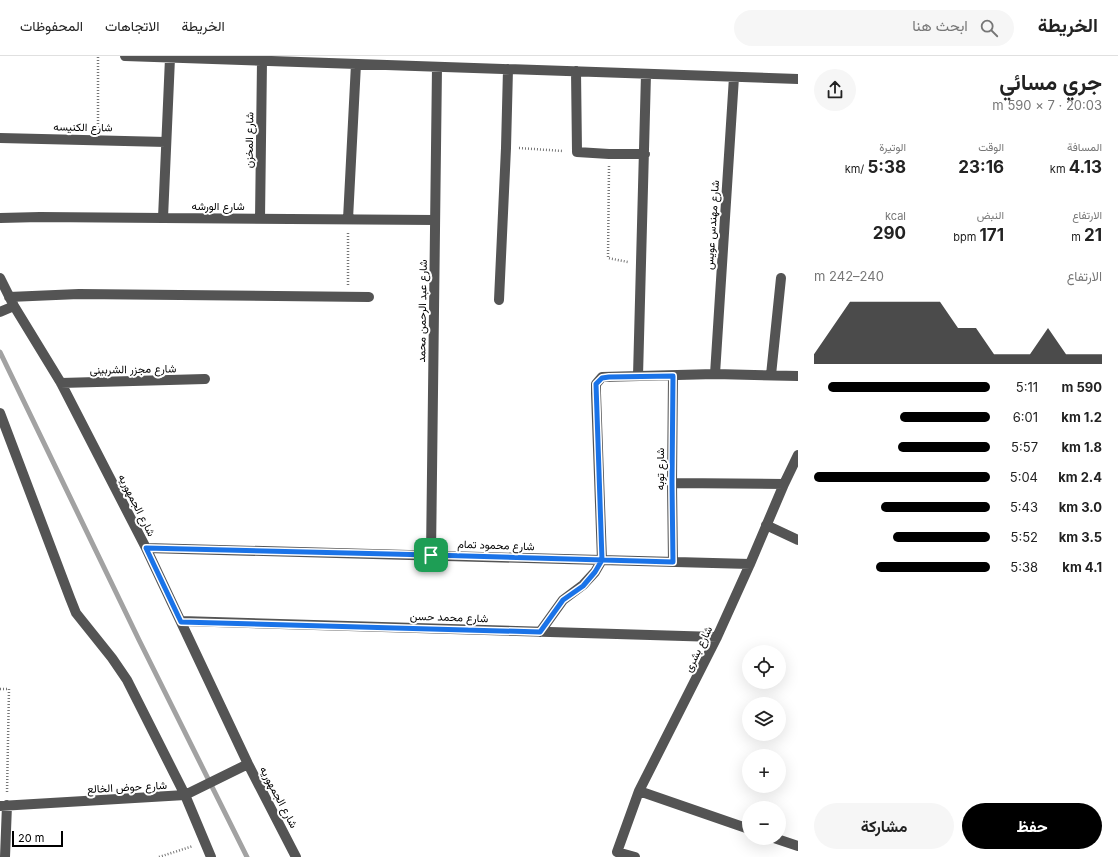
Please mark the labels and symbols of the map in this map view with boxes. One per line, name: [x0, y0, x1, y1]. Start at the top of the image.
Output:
street label: شارع المخزن: [242, 112, 257, 168]
street label: شارع الكنيسه: [53, 119, 113, 136]
street label: شارع مهندس عويس: [702, 179, 723, 270]
street label: شارع الورشه: [191, 199, 245, 214]
street label: شارع عبد الرحمن محمد: [414, 259, 431, 363]
street label: شارع مجزر الشربينى: [90, 361, 177, 378]
street label: شارع توبه: [653, 447, 668, 490]
street label: شارع الجمهوريه: [114, 472, 159, 539]
street label: شارع محمود تمام: [457, 537, 535, 554]
pin: [414, 538, 448, 572]
street label: شارع محمد حسن: [410, 609, 489, 626]
street label: شارع بشرى: [681, 623, 716, 675]
street label: شارع الجمهوريه: [256, 764, 301, 831]
street label: شارع حوض الخالع: [87, 778, 168, 797]
scale bar: [12, 829, 63, 848]

